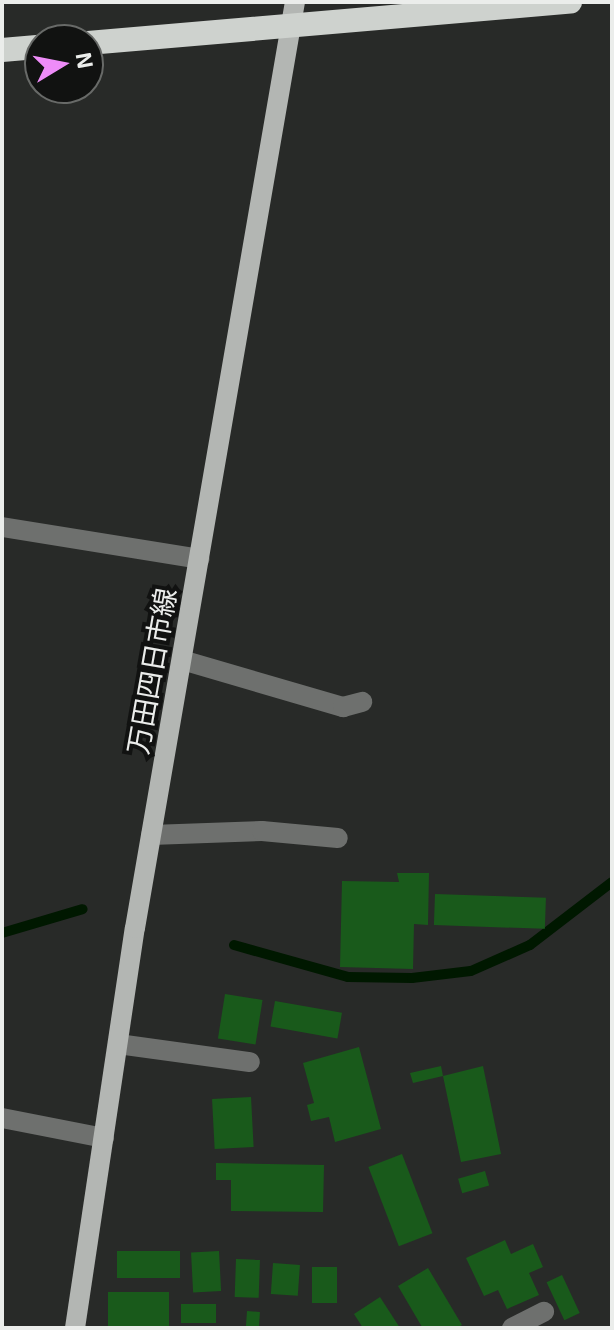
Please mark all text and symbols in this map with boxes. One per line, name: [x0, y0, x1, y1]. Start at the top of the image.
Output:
north arrow: [24, 24, 104, 104]
text: N: [71, 50, 100, 70]
street label: 万田四日市線: [120, 585, 182, 757]

